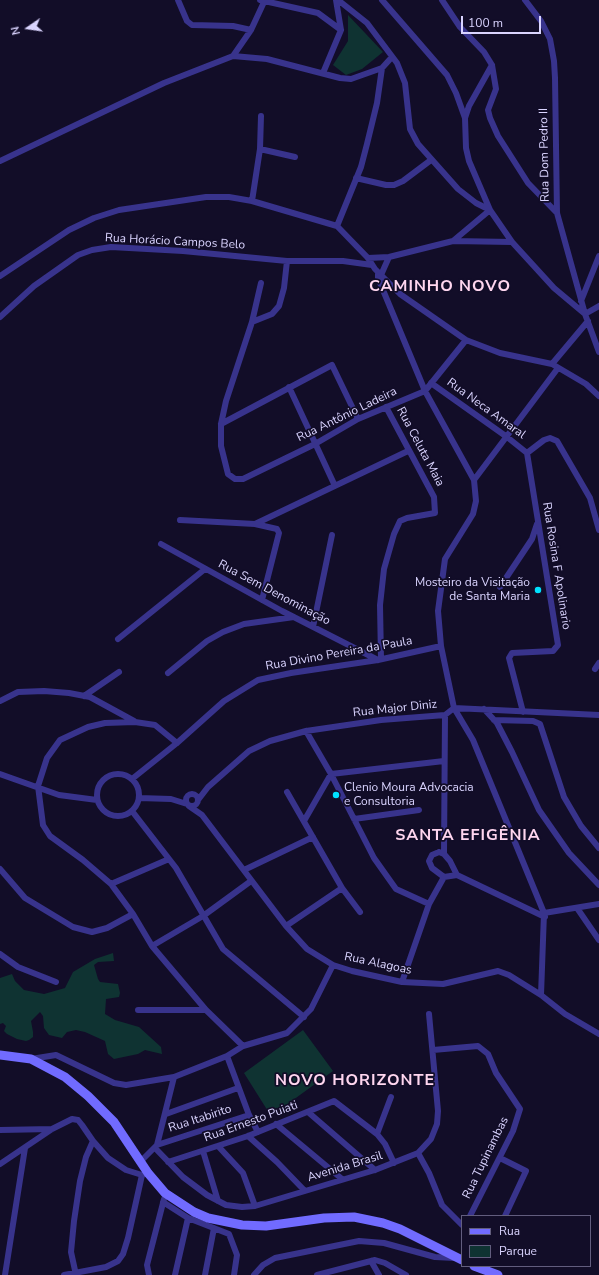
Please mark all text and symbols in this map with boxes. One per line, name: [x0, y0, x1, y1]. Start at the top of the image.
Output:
north arrow: [8, 8, 48, 48]
scale bar: [463, 8, 543, 34]
text: 100 m: [468, 15, 503, 31]
text: N: [8, 25, 24, 37]
street label: Rua Dom Pedro II: [537, 108, 553, 202]
street label: Rua Horácio Campos Belo: [105, 231, 245, 253]
district label: CAMINHO NOVO: [369, 277, 511, 297]
street label: Rua Neca Amaral: [444, 376, 528, 442]
street label: Rua Antônio Ladeira: [295, 385, 399, 445]
street label: Rua Celuta Maia: [393, 405, 447, 489]
street label: Rua Rosina F Apolinario: [539, 501, 573, 631]
street label: Rua Sem Denominação: [215, 557, 333, 629]
place label: Mosteiro da Visitação de Santa Maria: [415, 576, 530, 604]
marker: Mosteiro da Visitação de Santa Maria: [533, 585, 543, 595]
street label: Rua Divino Pereira da Paula: [264, 634, 414, 674]
street label: Rua Major Diniz: [352, 697, 438, 721]
place label: Clenio Moura Advocacia e Consultoria: [344, 781, 474, 809]
marker: Clenio Moura Advocacia e Consultoria: [331, 790, 341, 800]
district label: SANTA EFIGÊNIA: [395, 826, 541, 846]
street label: Rua Alagoas: [343, 950, 413, 978]
district label: NOVO HORIZONTE: [275, 1071, 435, 1091]
street label: Rua Ernesto Puiati: [202, 1098, 300, 1146]
street label: Rua Itabirito: [167, 1102, 233, 1136]
street label: Rua Tupinambas: [460, 1115, 512, 1201]
street label: Avenida Brasil: [306, 1149, 384, 1185]
legend: [461, 1215, 591, 1267]
text: Rua: [499, 1223, 520, 1239]
text: Parque: [499, 1243, 537, 1259]

